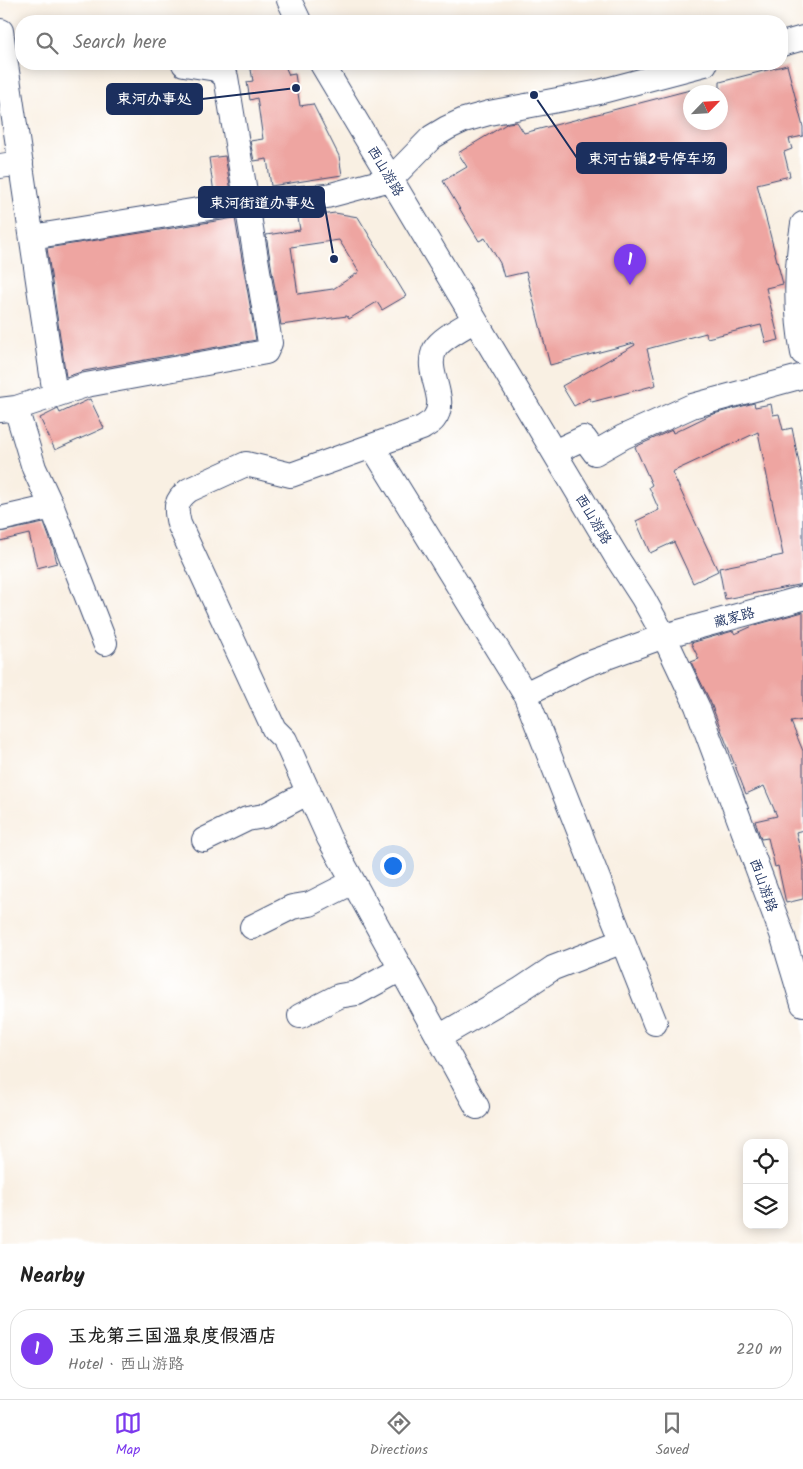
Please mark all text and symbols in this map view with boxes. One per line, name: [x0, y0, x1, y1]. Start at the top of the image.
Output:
search box: [15, 15, 788, 70]
text: Search here: [73, 28, 167, 58]
icon: search: [33, 29, 61, 57]
callout: 束河办事处: [107, 84, 202, 114]
north arrow: [683, 85, 728, 130]
text: 束河办事处: [116, 88, 192, 112]
street label: 西山游路: [361, 142, 409, 201]
callout: 束河古镇2号停车场: [577, 143, 726, 173]
text: 束河古镇2号停车场: [588, 148, 716, 172]
callout: 束河街道办事处: [199, 187, 324, 217]
text: 束河街道办事处: [209, 192, 315, 216]
pin: 1: [614, 244, 646, 285]
street label: 西山游路: [569, 490, 617, 549]
street label: 藏家路: [711, 602, 757, 634]
your location: [380, 853, 406, 879]
street label: 西山游路: [743, 855, 783, 915]
map controls: [743, 1139, 788, 1229]
button: locate: [743, 1139, 788, 1184]
button: layers: [743, 1184, 788, 1229]
text: Nearby: [20, 1260, 85, 1293]
text: 玉龙第三国温泉度假酒店: [68, 1322, 277, 1352]
text: 1: [35, 1337, 39, 1362]
text: 220 m: [736, 1337, 782, 1362]
text: Hotel · 西山游路: [68, 1352, 184, 1377]
tab: Map: [114, 1409, 142, 1461]
tab: Directions: [370, 1409, 428, 1461]
tab: Saved: [656, 1409, 689, 1461]

